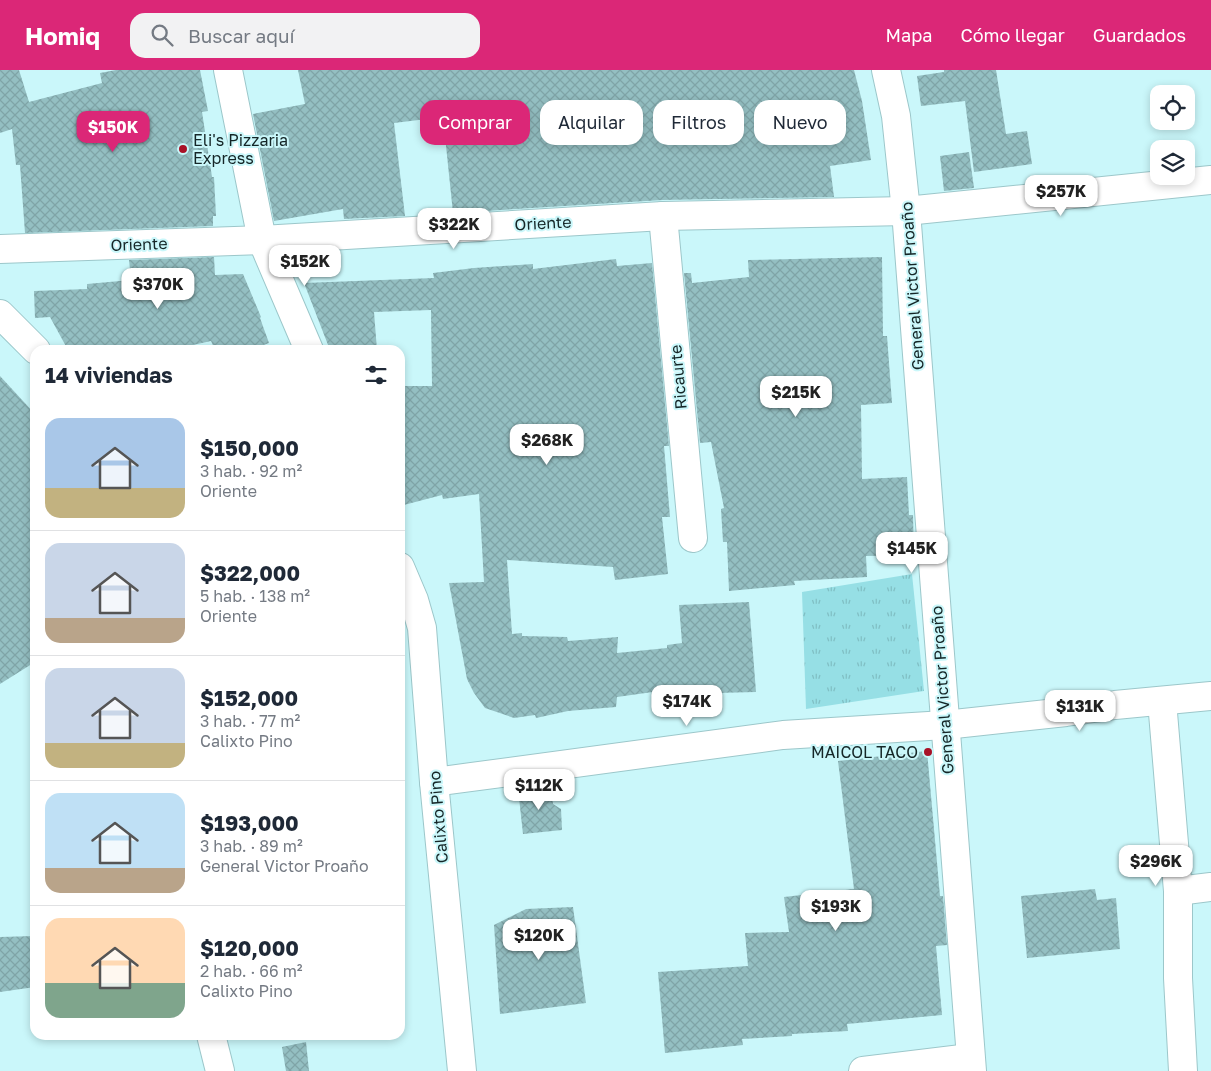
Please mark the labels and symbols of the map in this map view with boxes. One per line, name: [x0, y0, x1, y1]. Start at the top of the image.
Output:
pin: $150K: [78, 111, 148, 153]
place label: Eli's Pizzaria Express: [193, 130, 288, 168]
marker: Eli's Pizzaria Express: [177, 143, 189, 155]
pin: $257K: [1026, 174, 1096, 217]
street label: General Victor Proaño: [896, 201, 928, 371]
pin: $322K: [419, 208, 489, 250]
street label: Oriente: [514, 212, 572, 234]
street label: Oriente: [110, 233, 168, 255]
pin: $152K: [270, 244, 340, 287]
pin: $370K: [123, 268, 193, 310]
street label: Ricaurte: [665, 344, 691, 410]
pin: $215K: [761, 376, 831, 418]
pin: $268K: [512, 424, 582, 466]
pin: $145K: [877, 532, 947, 574]
street label: General Victor Proaño: [926, 605, 958, 775]
pin: $174K: [652, 684, 722, 727]
pin: $131K: [1045, 690, 1115, 732]
place label: MAICOL TACO: [811, 742, 918, 762]
marker: MAICOL TACO: [922, 746, 934, 758]
pin: $112K: [504, 768, 574, 811]
street label: Calixto Pino: [424, 770, 452, 864]
pin: $296K: [1121, 844, 1191, 887]
pin: $193K: [801, 890, 871, 932]
pin: $120K: [504, 918, 574, 961]

